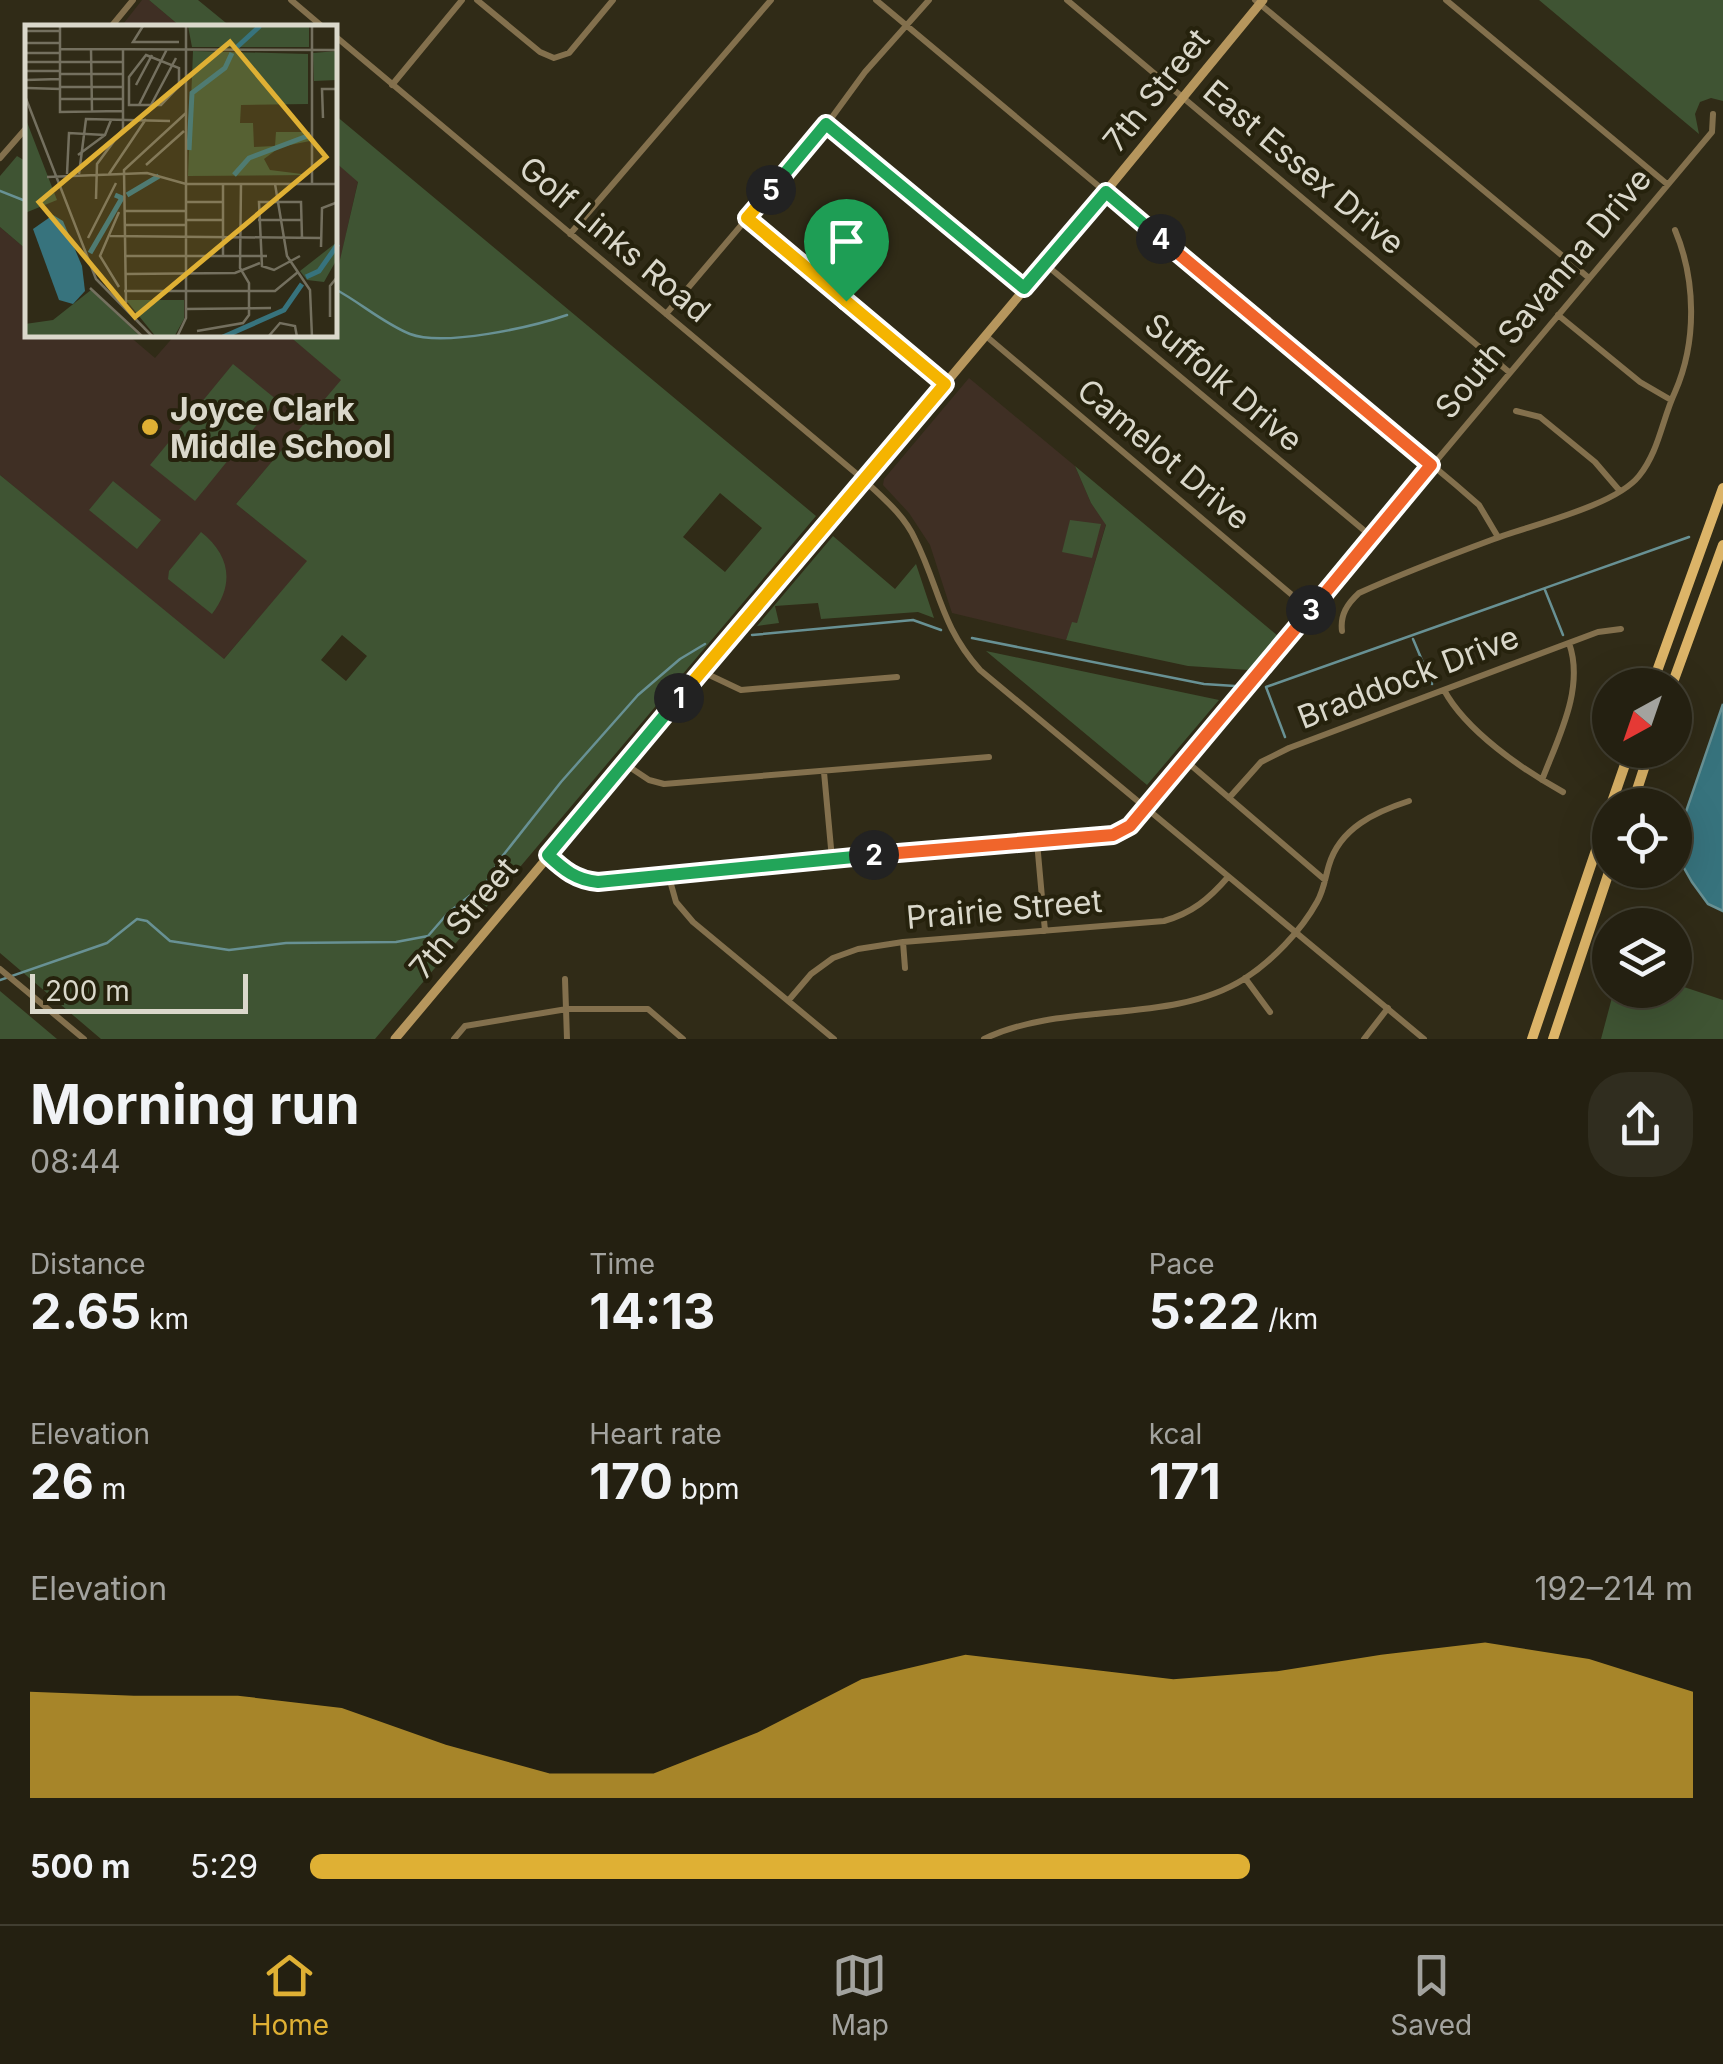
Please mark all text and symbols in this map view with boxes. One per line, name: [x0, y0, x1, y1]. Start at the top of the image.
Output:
street label: 7th Street: [1095, 21, 1217, 159]
inset map: [25, 25, 338, 338]
street label: East Essex Drive: [1196, 72, 1412, 262]
street label: Golf Links Road: [512, 148, 718, 330]
street label: South Savanna Drive: [1427, 160, 1659, 426]
pin: 5: [746, 165, 796, 215]
text: 5: [762, 173, 780, 207]
pin: [804, 199, 889, 302]
icon: arrive: [819, 214, 874, 269]
pin: 4: [1136, 214, 1186, 264]
text: 4: [1152, 222, 1170, 256]
street label: Suffolk Drive: [1137, 305, 1311, 459]
street label: Camelot Drive: [1070, 370, 1258, 538]
place label: Joyce Clark Middle School: [170, 390, 392, 466]
marker: Joyce Clark Middle School: [139, 416, 161, 438]
pin: 3: [1286, 585, 1336, 635]
text: 3: [1302, 593, 1320, 627]
street label: Braddock Drive: [1292, 617, 1524, 737]
north arrow: [1592, 668, 1692, 768]
map controls: [1592, 668, 1692, 1008]
pin: 1: [654, 673, 704, 723]
text: 1: [673, 681, 685, 715]
button: locate: [1592, 788, 1692, 888]
pin: 2: [849, 830, 899, 880]
text: 2: [865, 838, 883, 872]
street label: 7th Street: [401, 849, 525, 987]
street label: Prairie Street: [904, 881, 1104, 937]
button: layers: [1592, 908, 1692, 1008]
scale bar: [30, 969, 248, 1014]
text: 200 m: [45, 974, 130, 1008]
text: Morning run: [30, 1071, 360, 1137]
button: share: [1588, 1072, 1693, 1177]
text: 08:44: [30, 1142, 121, 1181]
text: Distance: [30, 1247, 146, 1281]
text: Time: [589, 1247, 655, 1281]
text: Pace: [1149, 1247, 1215, 1281]
text: 2.65: [30, 1281, 141, 1341]
text: 14:13: [589, 1281, 715, 1341]
text: 5:22: [1149, 1281, 1260, 1341]
text: km: [141, 1302, 189, 1336]
text: /km: [1260, 1302, 1318, 1336]
text: Elevation: [30, 1417, 150, 1451]
text: Heart rate: [589, 1417, 722, 1451]
text: kcal: [1149, 1417, 1202, 1451]
text: 26: [30, 1451, 94, 1511]
text: 170: [589, 1451, 673, 1511]
text: 171: [1149, 1451, 1221, 1511]
text: m: [94, 1472, 126, 1506]
text: bpm: [673, 1472, 740, 1506]
text: Elevation: [30, 1569, 167, 1608]
text: 192–214 m: [1534, 1569, 1693, 1608]
text: 500 m: [30, 1847, 130, 1886]
text: 5:29: [190, 1847, 258, 1886]
tab: Home: [251, 1948, 329, 2042]
tab: Map: [831, 1948, 889, 2042]
tab: Saved: [1390, 1948, 1472, 2042]

